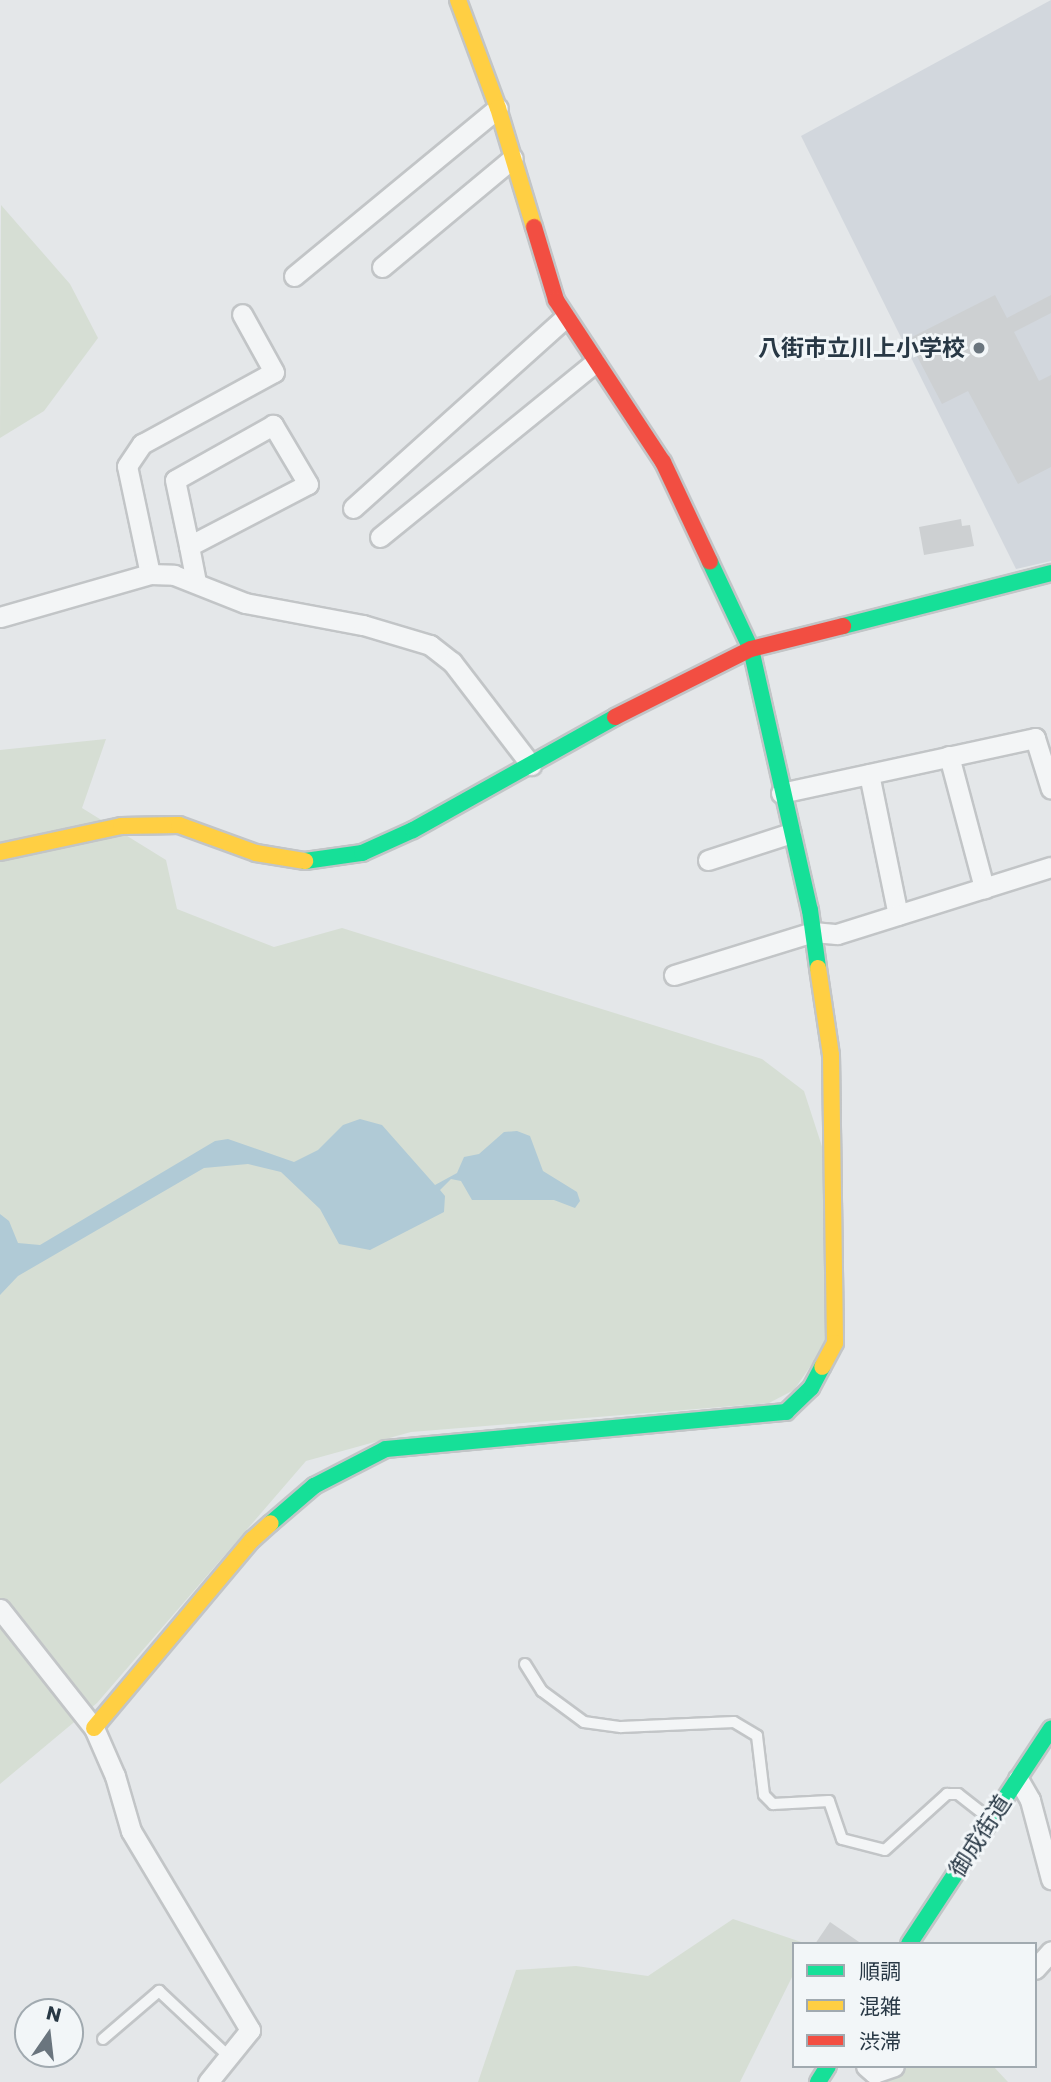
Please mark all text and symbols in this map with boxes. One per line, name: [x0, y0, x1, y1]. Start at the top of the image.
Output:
place label: 八街市立川上小学校: [758, 334, 965, 362]
marker: 八街市立川上小学校: [971, 340, 987, 356]
street label: 御成街道: [943, 1790, 1017, 1882]
legend: [792, 1942, 1037, 2068]
text: 順調: [859, 1957, 901, 1986]
text: 混雑: [859, 1992, 901, 2021]
north arrow: [14, 1998, 84, 2068]
text: N: [44, 1999, 64, 2029]
text: 渋滞: [859, 2027, 901, 2056]

